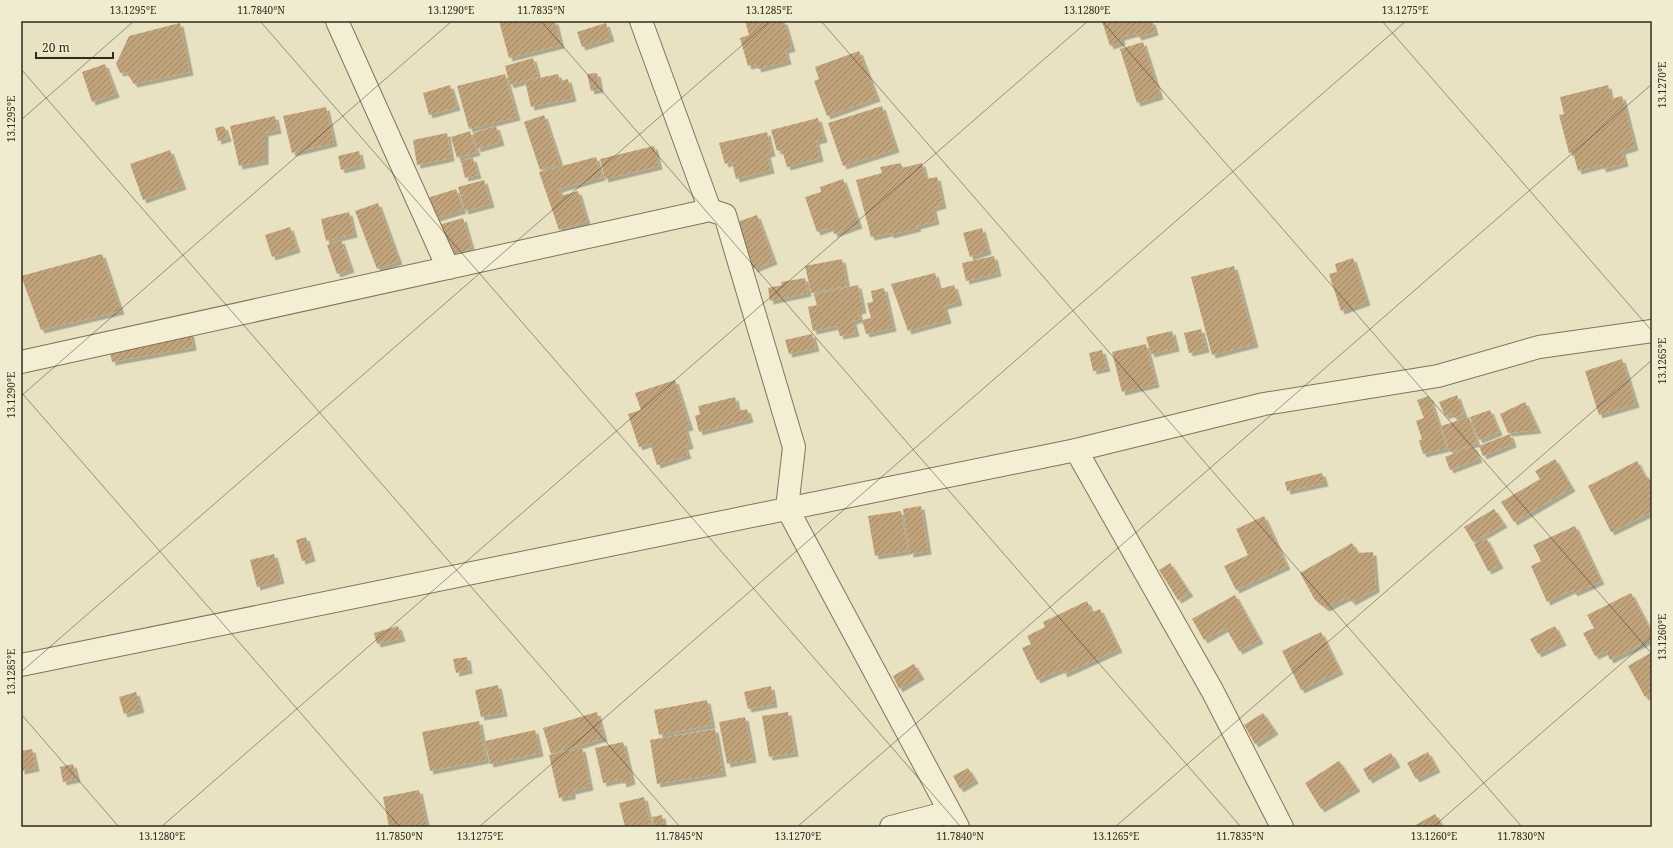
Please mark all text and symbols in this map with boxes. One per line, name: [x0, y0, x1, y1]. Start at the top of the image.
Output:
text: 13.1295°E: [110, 3, 156, 17]
text: 11.7840°N: [237, 3, 285, 17]
text: 13.1290°E: [428, 3, 474, 17]
text: 11.7835°N: [517, 3, 565, 17]
text: 13.1285°E: [746, 3, 792, 17]
text: 13.1280°E: [1064, 3, 1110, 17]
text: 13.1275°E: [1382, 3, 1428, 17]
scale bar: [36, 34, 113, 60]
text: 20 m: [42, 39, 70, 56]
text: 13.1270°E: [1655, 62, 1669, 108]
text: 13.1295°E: [4, 96, 18, 142]
text: 13.1265°E: [1655, 338, 1669, 384]
text: 13.1290°E: [4, 372, 18, 418]
text: 13.1260°E: [1655, 614, 1669, 660]
text: 13.1285°E: [4, 649, 18, 695]
text: 13.1280°E: [139, 829, 185, 843]
text: 11.7850°N: [375, 829, 423, 843]
text: 13.1275°E: [457, 829, 503, 843]
text: 11.7845°N: [655, 829, 703, 843]
text: 13.1270°E: [775, 829, 821, 843]
text: 11.7840°N: [936, 829, 984, 843]
text: 13.1265°E: [1093, 829, 1139, 843]
text: 11.7835°N: [1216, 829, 1264, 843]
text: 13.1260°E: [1411, 829, 1457, 843]
text: 11.7830°N: [1497, 829, 1545, 843]

